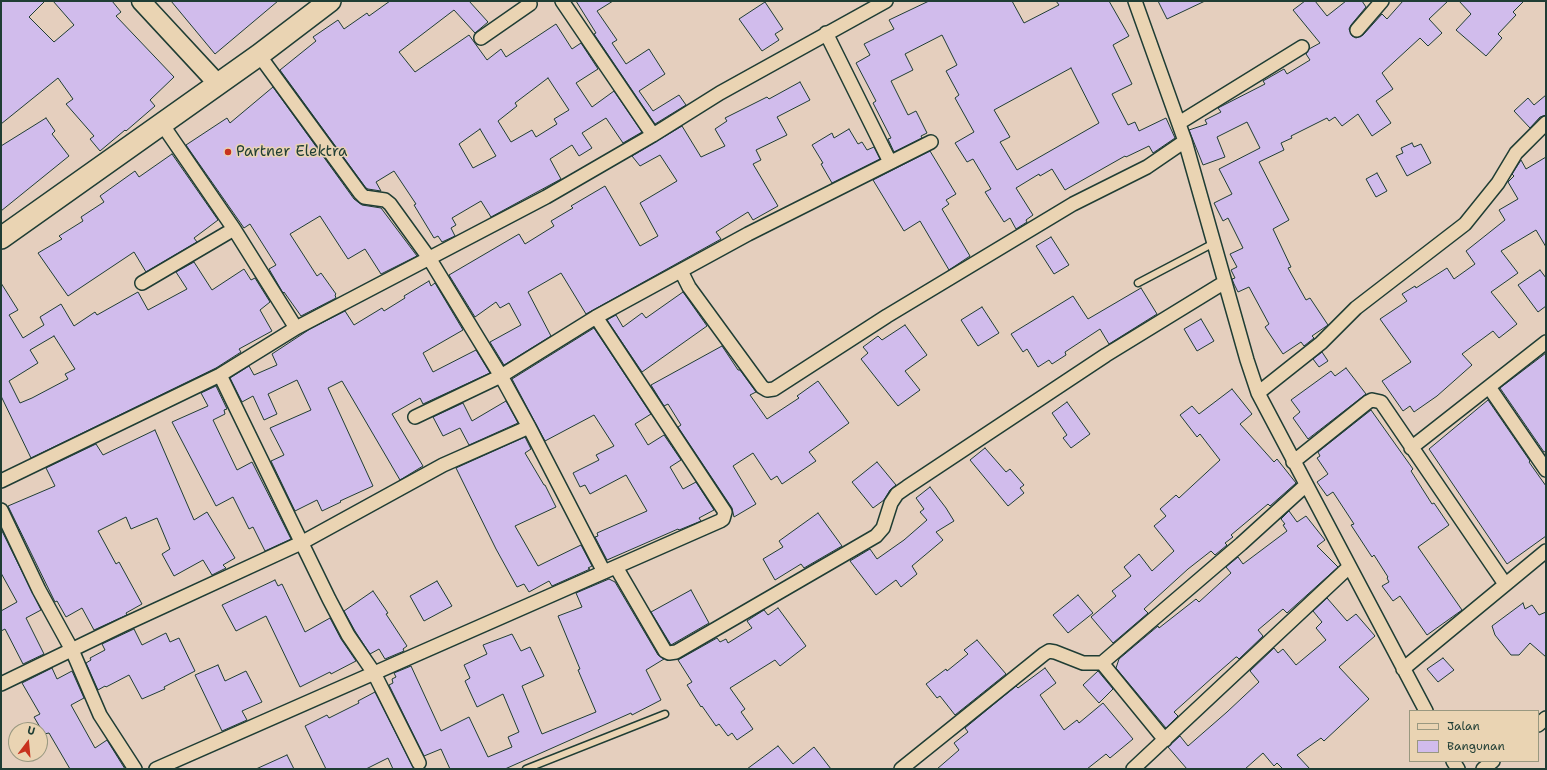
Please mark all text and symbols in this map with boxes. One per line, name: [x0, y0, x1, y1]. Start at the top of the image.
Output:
place label: Partner Elektra: [236, 143, 347, 161]
marker: Partner Elektra: [223, 147, 233, 157]
legend: [1409, 710, 1539, 762]
text: Jalan: [1447, 718, 1480, 734]
north arrow: [8, 722, 48, 762]
text: U: [25, 723, 37, 739]
text: Bangunan: [1447, 738, 1505, 754]

